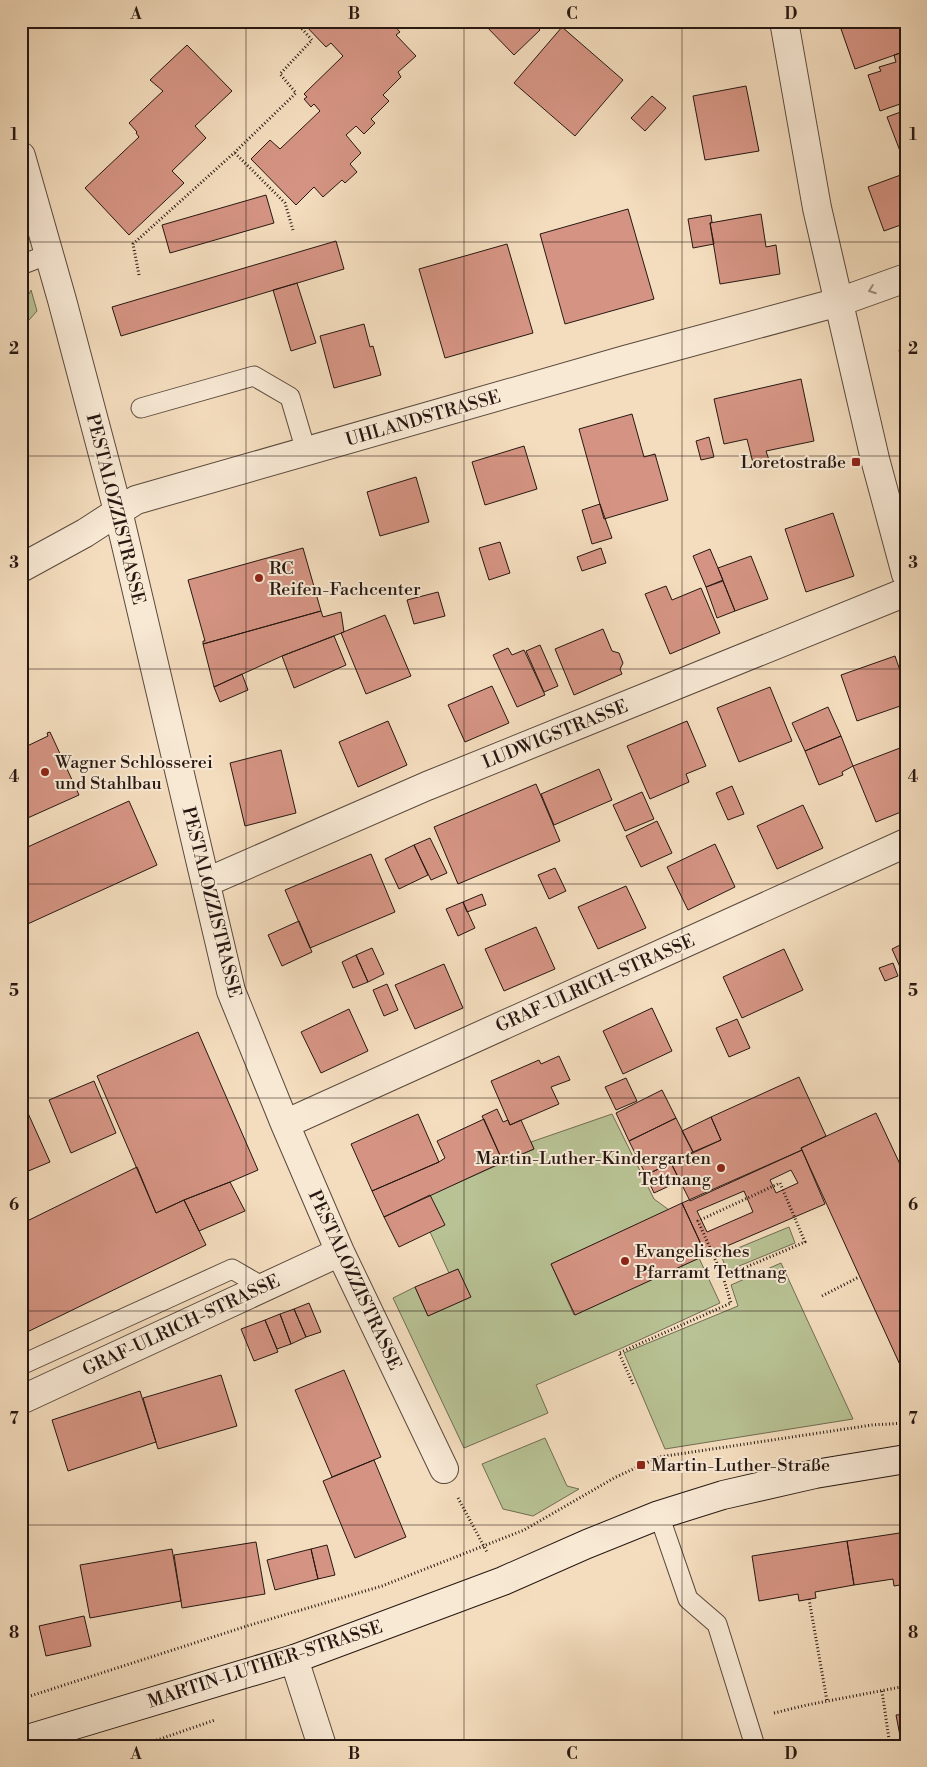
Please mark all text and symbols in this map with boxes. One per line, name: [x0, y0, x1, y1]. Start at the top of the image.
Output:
text: A: [129, 4, 142, 24]
text: B: [348, 4, 360, 24]
text: C: [566, 4, 578, 24]
text: D: [785, 4, 798, 24]
text: 1: [10, 125, 18, 145]
text: 1: [909, 125, 917, 145]
one-way arrow: [868, 284, 877, 294]
text: 2: [9, 339, 19, 359]
text: 2: [908, 339, 918, 359]
street label: UHLANDSTRASSE: [343, 385, 503, 452]
street label: PESTALOZZISTRASSE: [81, 411, 150, 607]
place label: Loretostraße: [741, 451, 846, 474]
marker: Loretostraße: [850, 456, 862, 468]
text: 3: [9, 553, 19, 573]
text: 3: [908, 553, 918, 573]
place label: RC Reifen-Fachcenter: [269, 557, 421, 601]
marker: RC Reifen-Fachcenter: [253, 572, 265, 584]
street label: LUDWIGSTRASSE: [479, 695, 631, 774]
place label: Wagner Schlosserei und Stahlbau: [54, 751, 213, 795]
marker: Wagner Schlosserei und Stahlbau: [39, 766, 51, 778]
text: 4: [9, 767, 20, 787]
text: 4: [908, 767, 919, 787]
street label: PESTALOZZISTRASSE: [177, 804, 246, 1000]
street label: GRAF-ULRICH-STRASSE: [492, 929, 698, 1038]
text: 5: [9, 981, 19, 1001]
text: 5: [908, 981, 918, 1001]
place label: Martin-Luther-Kindergarten Tettnang: [476, 1147, 712, 1191]
marker: Martin-Luther-Kindergarten Tettnang: [715, 1162, 727, 1174]
street label: PESTALOZZISTRASSE: [303, 1187, 406, 1374]
text: 6: [9, 1195, 19, 1215]
text: 6: [908, 1195, 918, 1215]
place label: Evangelisches Pfarramt Tettnang: [635, 1240, 787, 1284]
marker: Evangelisches Pfarramt Tettnang: [619, 1255, 631, 1267]
street label: GRAF-ULRICH-STRASSE: [79, 1270, 284, 1381]
text: 7: [9, 1409, 19, 1429]
text: 7: [908, 1409, 918, 1429]
place label: Martin-Luther-Straße: [651, 1454, 830, 1477]
marker: Martin-Luther-Straße: [635, 1459, 647, 1471]
street label: MARTIN-LUTHER-STRASSE: [145, 1616, 386, 1713]
text: 8: [9, 1623, 19, 1643]
text: 8: [908, 1623, 918, 1643]
text: A: [129, 1744, 142, 1764]
text: B: [348, 1744, 360, 1764]
text: C: [566, 1744, 578, 1764]
text: D: [785, 1744, 798, 1764]

